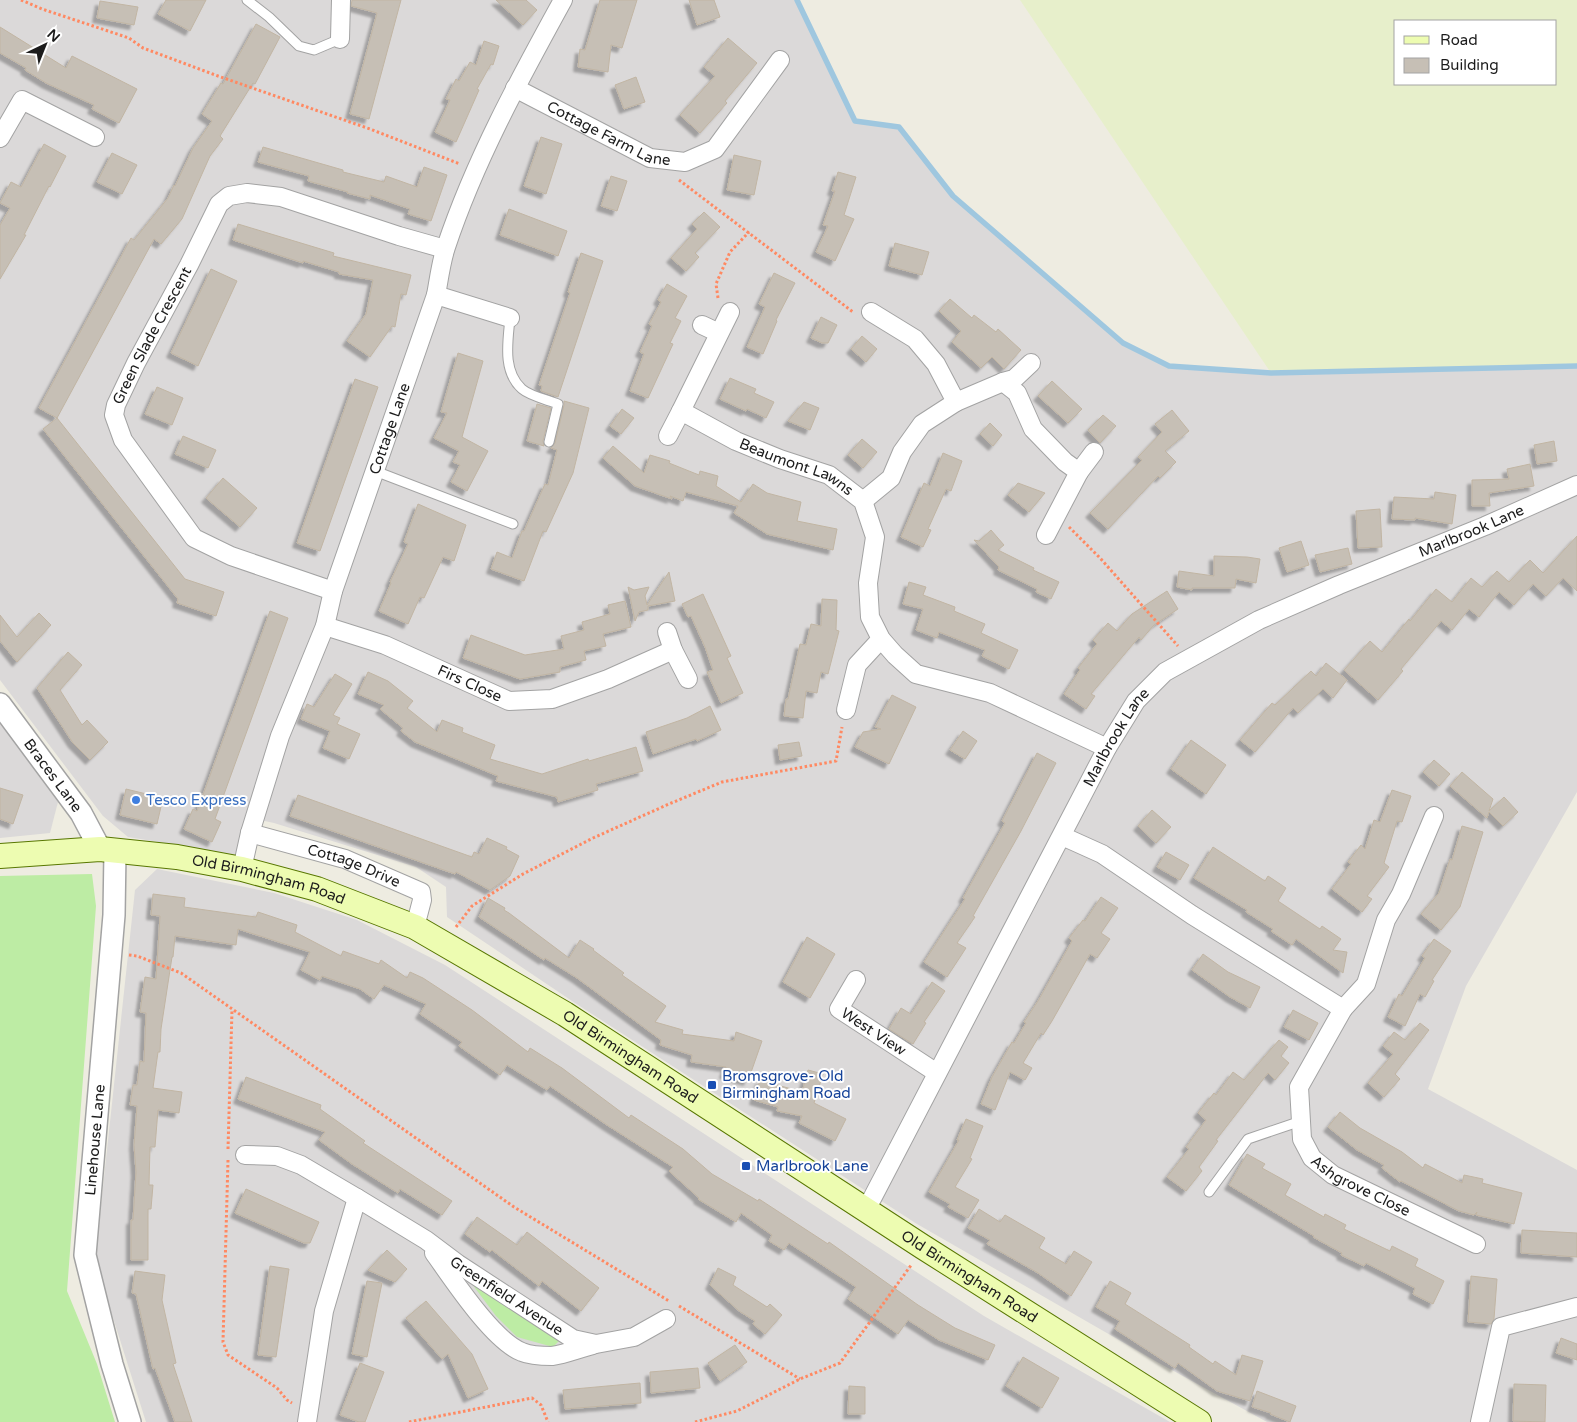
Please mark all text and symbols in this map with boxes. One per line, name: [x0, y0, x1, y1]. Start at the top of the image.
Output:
north arrow: [20, 20, 70, 70]
legend: [1394, 20, 1557, 85]
text: N: [44, 26, 63, 46]
text: Road: [1440, 31, 1478, 49]
text: Building: [1440, 56, 1499, 74]
street label: Cottage Farm Lane: [544, 97, 672, 169]
street label: Green Slade Crescent: [109, 263, 195, 407]
street label: Cottage Lane: [365, 381, 414, 477]
street label: Beaumont Lawns: [737, 434, 857, 499]
street label: Marlbrook Lane: [1416, 501, 1527, 561]
street label: Firs Close: [435, 661, 505, 706]
street label: Marlbrook Lane: [1079, 684, 1153, 790]
street label: Braces Lane: [20, 735, 86, 816]
place label: Tesco Express: [146, 791, 246, 809]
marker: Tesco Express: [130, 794, 142, 806]
street label: Cottage Drive: [305, 840, 403, 891]
street label: Old Birmingham Road: [190, 851, 348, 908]
street label: West View: [838, 1004, 910, 1059]
street label: Old Birmingham Road: [559, 1006, 702, 1107]
place label: Bromsgrove- Old Birmingham Road: [722, 1067, 851, 1102]
marker: Bromsgrove- Old Birmingham Road: [706, 1079, 718, 1091]
street label: Linehouse Lane: [81, 1084, 109, 1196]
street label: Ashgrove Close: [1307, 1152, 1413, 1220]
place label: Marlbrook Lane: [756, 1157, 868, 1175]
marker: Marlbrook Lane: [740, 1160, 752, 1172]
street label: Old Birmingham Road: [898, 1226, 1041, 1326]
street label: Greenfield Avenue: [446, 1252, 567, 1339]

